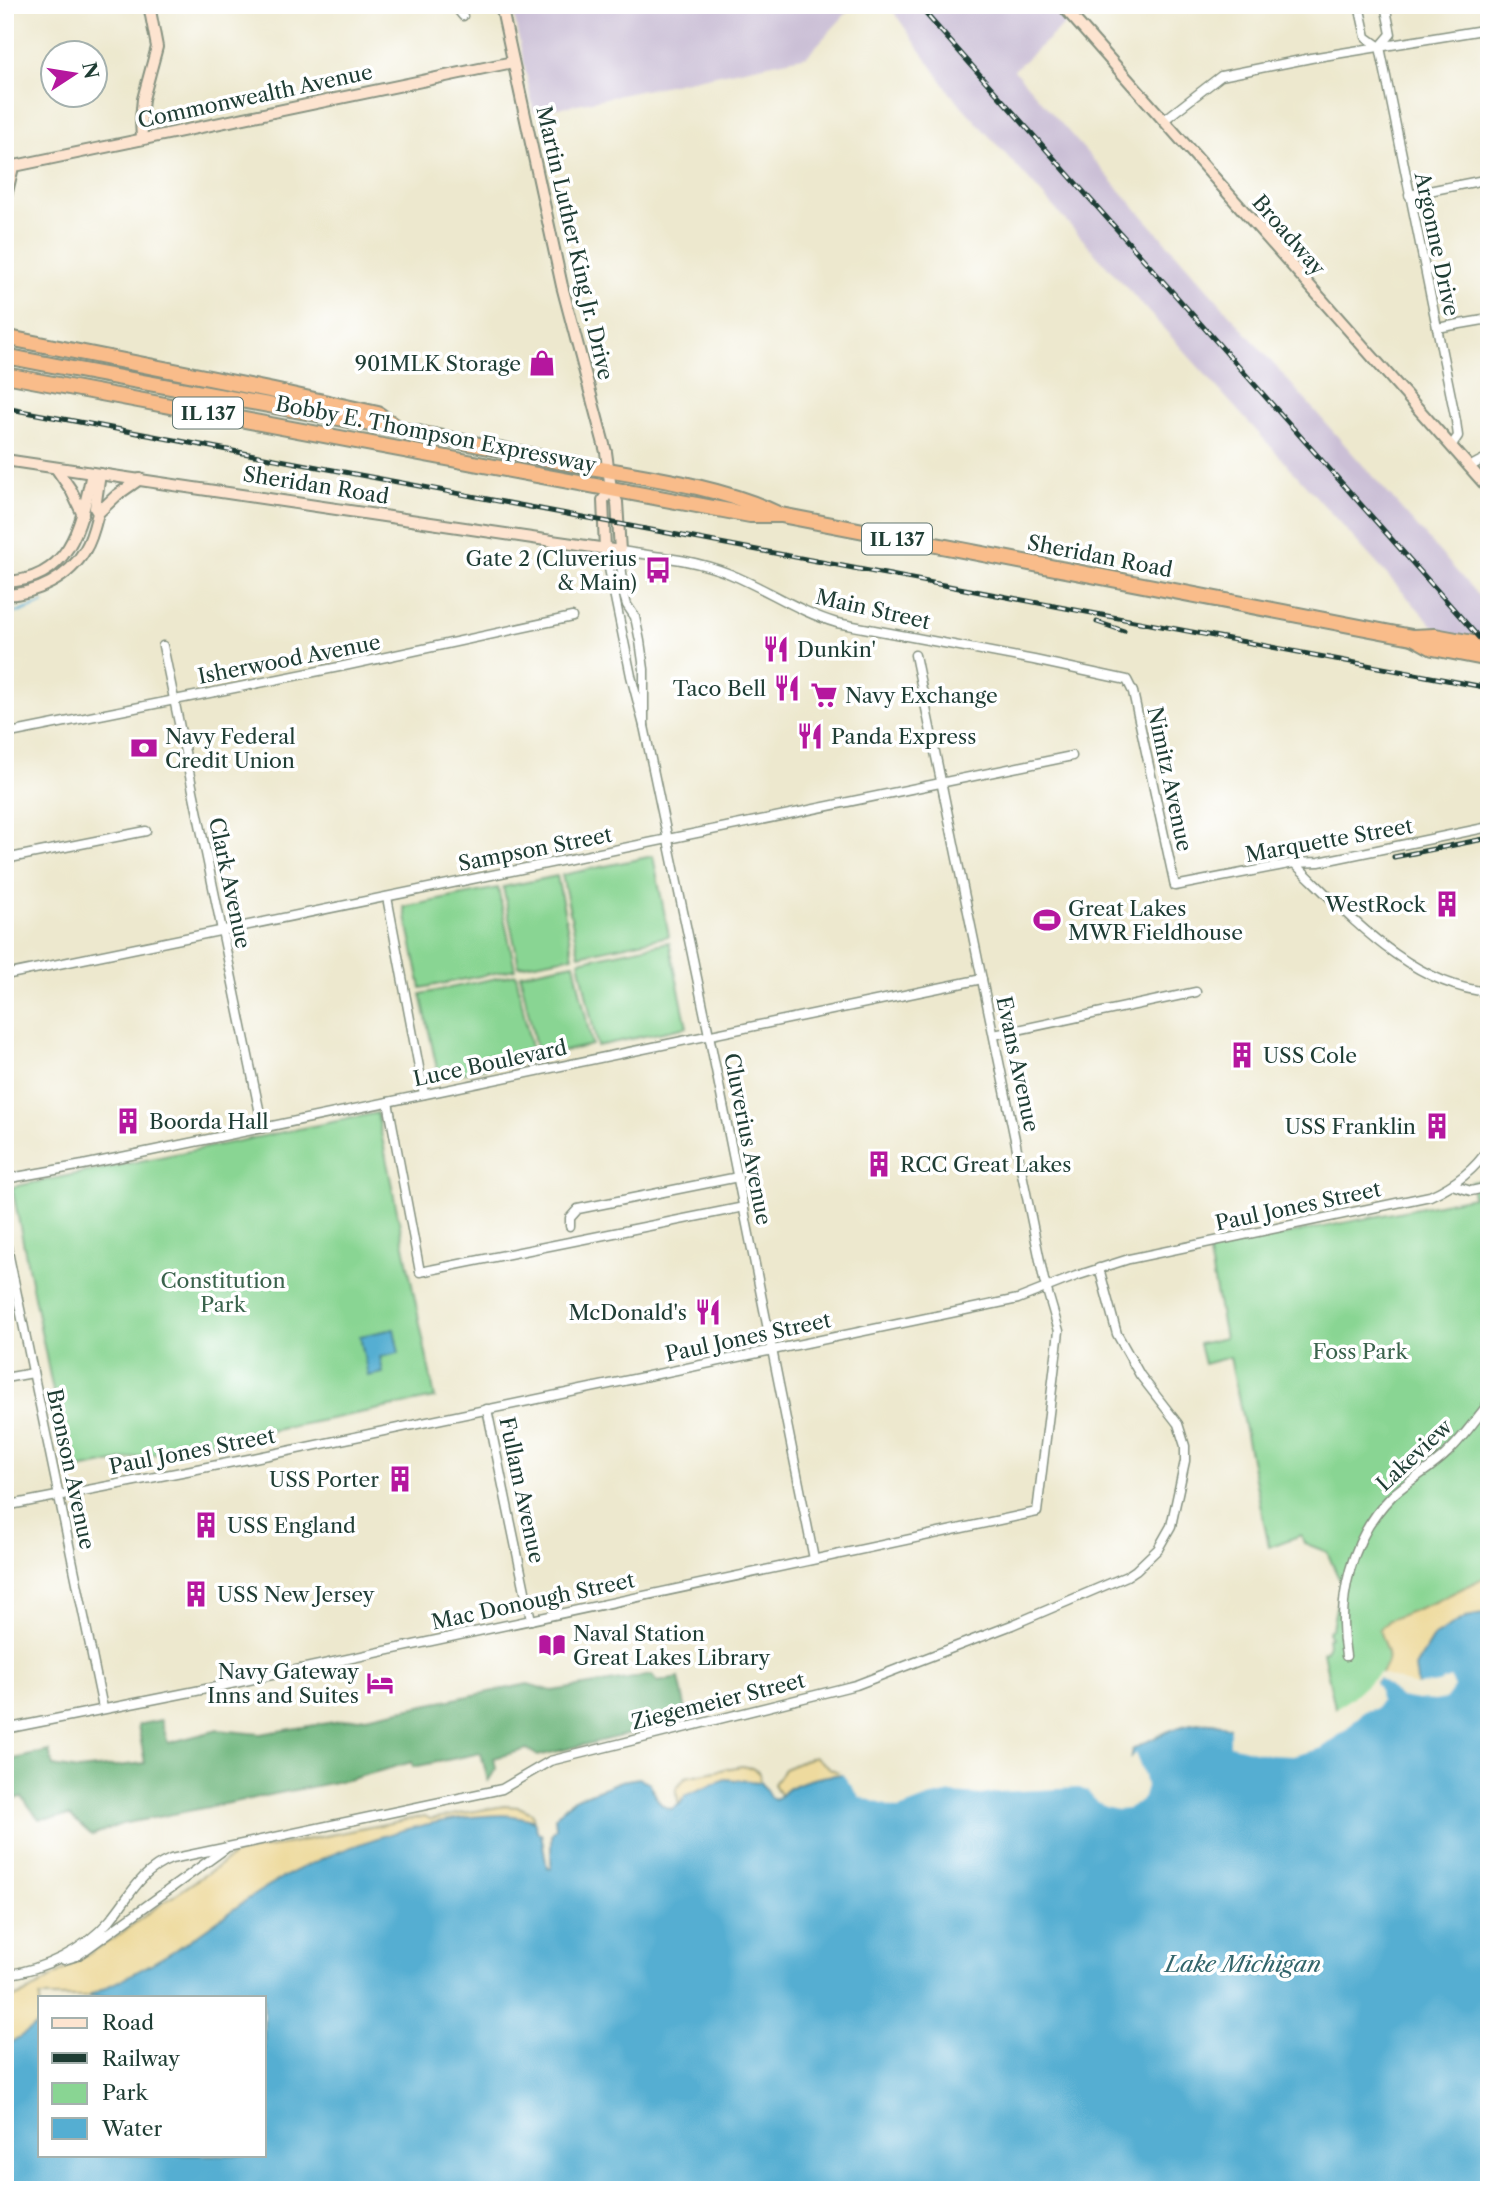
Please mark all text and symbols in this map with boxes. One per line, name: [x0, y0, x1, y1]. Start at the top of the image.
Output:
north arrow: [38, 38, 108, 108]
street label: Commonwealth Avenue: [135, 59, 375, 133]
text: N: [77, 60, 103, 81]
street label: Martin Luther King Jr. Drive: [531, 104, 619, 382]
street label: Argonne Drive: [1409, 169, 1464, 318]
street label: Broadway: [1247, 190, 1331, 281]
shop icon: 901MLK Storage: [527, 348, 557, 378]
place label: 901MLK Storage: [355, 351, 521, 376]
street label: Bobby E. Thompson Expressway: [273, 391, 599, 477]
road number: IL 137: [173, 398, 243, 428]
street label: Sheridan Road: [241, 461, 391, 509]
road number: IL 137: [862, 524, 932, 554]
street label: Sheridan Road: [1025, 530, 1175, 582]
place label: Gate 2 (Cluverius & Main): [466, 546, 637, 595]
bus stop icon: Gate 2 (Cluverius & Main): [643, 555, 673, 585]
street label: Main Street: [813, 584, 933, 634]
street label: Isherwood Avenue: [196, 629, 382, 689]
restaurant icon: Dunkin': [761, 634, 791, 664]
place label: Dunkin': [797, 637, 876, 662]
restaurant icon: Taco Bell: [772, 673, 802, 703]
place label: Taco Bell: [673, 676, 766, 701]
supermarket icon: Navy Exchange: [809, 680, 839, 710]
place label: Navy Exchange: [845, 683, 998, 708]
street label: Nimitz Avenue: [1142, 704, 1198, 854]
restaurant icon: Panda Express: [795, 721, 825, 751]
place label: Navy Federal Credit Union: [165, 724, 295, 773]
place label: Panda Express: [831, 724, 976, 749]
bank icon: Navy Federal Credit Union: [129, 733, 159, 763]
street label: Marquette Street: [1243, 813, 1415, 867]
street label: Clark Avenue: [204, 815, 256, 951]
street label: Sampson Street: [456, 822, 615, 876]
building icon: WestRock: [1432, 889, 1462, 919]
place label: WestRock: [1324, 892, 1427, 917]
place label: Great Lakes MWR Fieldhouse: [1068, 896, 1243, 945]
sports icon: Great Lakes MWR Fieldhouse: [1032, 905, 1062, 935]
street label: Evans Avenue: [991, 994, 1045, 1134]
street label: Luce Boulevard: [411, 1034, 569, 1091]
building icon: USS Cole: [1227, 1040, 1257, 1070]
place label: USS Cole: [1263, 1043, 1357, 1068]
street label: Cluverius Avenue: [719, 1051, 777, 1227]
building icon: Boorda Hall: [113, 1106, 143, 1136]
place label: Boorda Hall: [149, 1109, 269, 1134]
building icon: USS Franklin: [1422, 1111, 1452, 1141]
place label: USS Franklin: [1285, 1114, 1416, 1139]
building icon: RCC Great Lakes: [864, 1149, 894, 1179]
place label: RCC Great Lakes: [900, 1152, 1072, 1177]
street label: Paul Jones Street: [1213, 1176, 1384, 1236]
park label: Constitution Park: [160, 1268, 286, 1317]
restaurant icon: McDonald's: [693, 1297, 723, 1327]
place label: McDonald's: [569, 1300, 687, 1325]
street label: Paul Jones Street: [663, 1307, 834, 1367]
park label: Foss Park: [1312, 1339, 1408, 1364]
street label: Bronson Avenue: [42, 1386, 100, 1552]
street label: Lakeview: [1371, 1413, 1457, 1496]
street label: Fullam Avenue: [494, 1415, 550, 1565]
street label: Paul Jones Street: [107, 1423, 278, 1479]
building icon: USS Porter: [385, 1464, 415, 1494]
place label: USS Porter: [269, 1467, 379, 1492]
building icon: USS England: [191, 1510, 221, 1540]
place label: USS England: [227, 1513, 356, 1538]
street label: Mac Donough Street: [429, 1567, 637, 1635]
building icon: USS New Jersey: [181, 1579, 211, 1609]
place label: USS New Jersey: [217, 1582, 375, 1607]
place label: Naval Station Great Lakes Library: [573, 1621, 770, 1670]
library icon: Naval Station Great Lakes Library: [537, 1630, 567, 1660]
place label: Navy Gateway Inns and Suites: [207, 1659, 359, 1708]
street label: Ziegemeier Street: [629, 1667, 808, 1735]
hotel icon: Navy Gateway Inns and Suites: [365, 1668, 395, 1698]
water label: Lake Michigan: [1163, 1950, 1321, 1978]
legend: [38, 1996, 266, 2156]
text: Road: [102, 2010, 154, 2035]
text: Railway: [102, 2046, 180, 2071]
text: Park: [102, 2080, 148, 2105]
text: Water: [101, 2116, 162, 2141]

